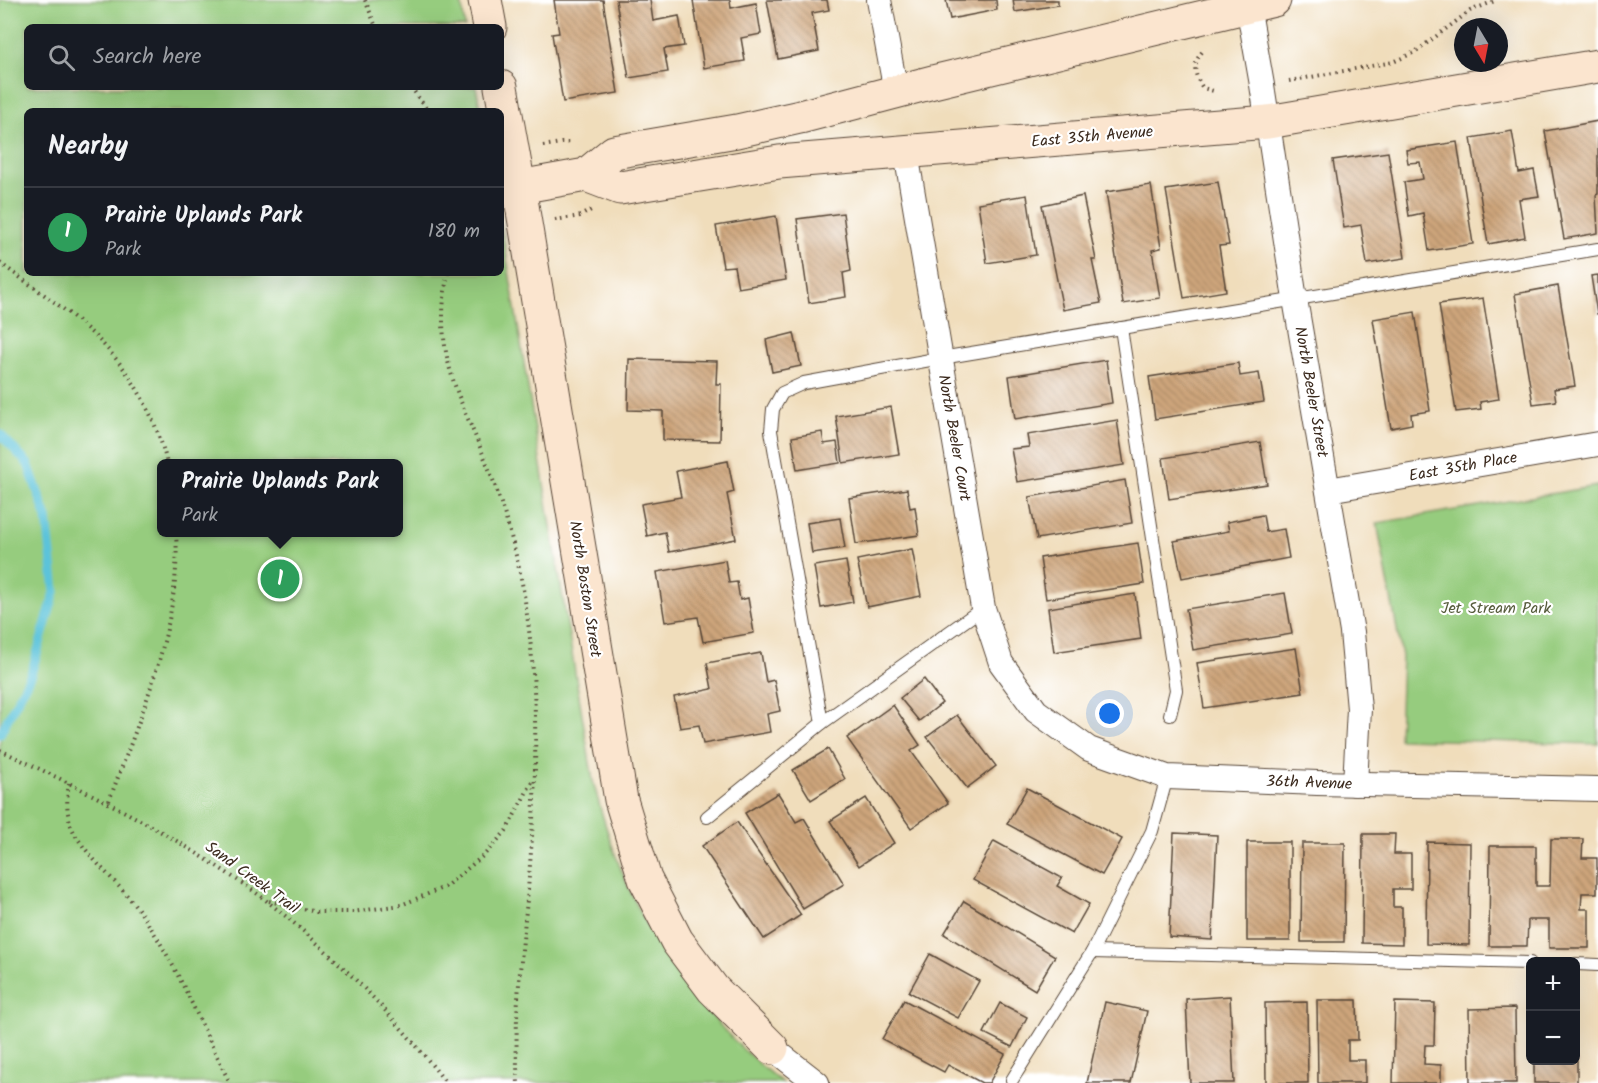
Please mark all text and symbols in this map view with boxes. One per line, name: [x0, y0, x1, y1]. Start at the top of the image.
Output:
north arrow: [1454, 18, 1508, 72]
search box: [24, 24, 504, 90]
text: Search here: [93, 40, 201, 75]
icon: search: [45, 41, 78, 74]
street label: East 35th Avenue: [1030, 119, 1154, 155]
text: Nearby: [48, 126, 128, 168]
text: Prairie Uplands Park: [105, 199, 302, 234]
text: 1: [64, 216, 71, 248]
text: 180 m: [428, 216, 480, 248]
text: Park: [105, 234, 141, 266]
street label: North Beeler Street: [1287, 325, 1335, 460]
street label: North Beeler Court: [931, 373, 978, 504]
street label: East 35th Place: [1407, 445, 1519, 489]
popup: [157, 459, 403, 537]
text: Prairie Uplands Park: [182, 465, 378, 500]
text: Park: [182, 500, 218, 532]
street label: North Boston Street: [562, 519, 608, 660]
pin: 1: [260, 556, 300, 602]
park label: Jet Stream Park: [1441, 596, 1552, 621]
your location: [1095, 699, 1124, 728]
street label: 36th Avenue: [1265, 769, 1353, 797]
street label: Sand Creek Trail: [200, 835, 304, 921]
map controls: [1526, 957, 1580, 1065]
button: +: [1526, 957, 1580, 1011]
button: −: [1526, 1011, 1580, 1065]

